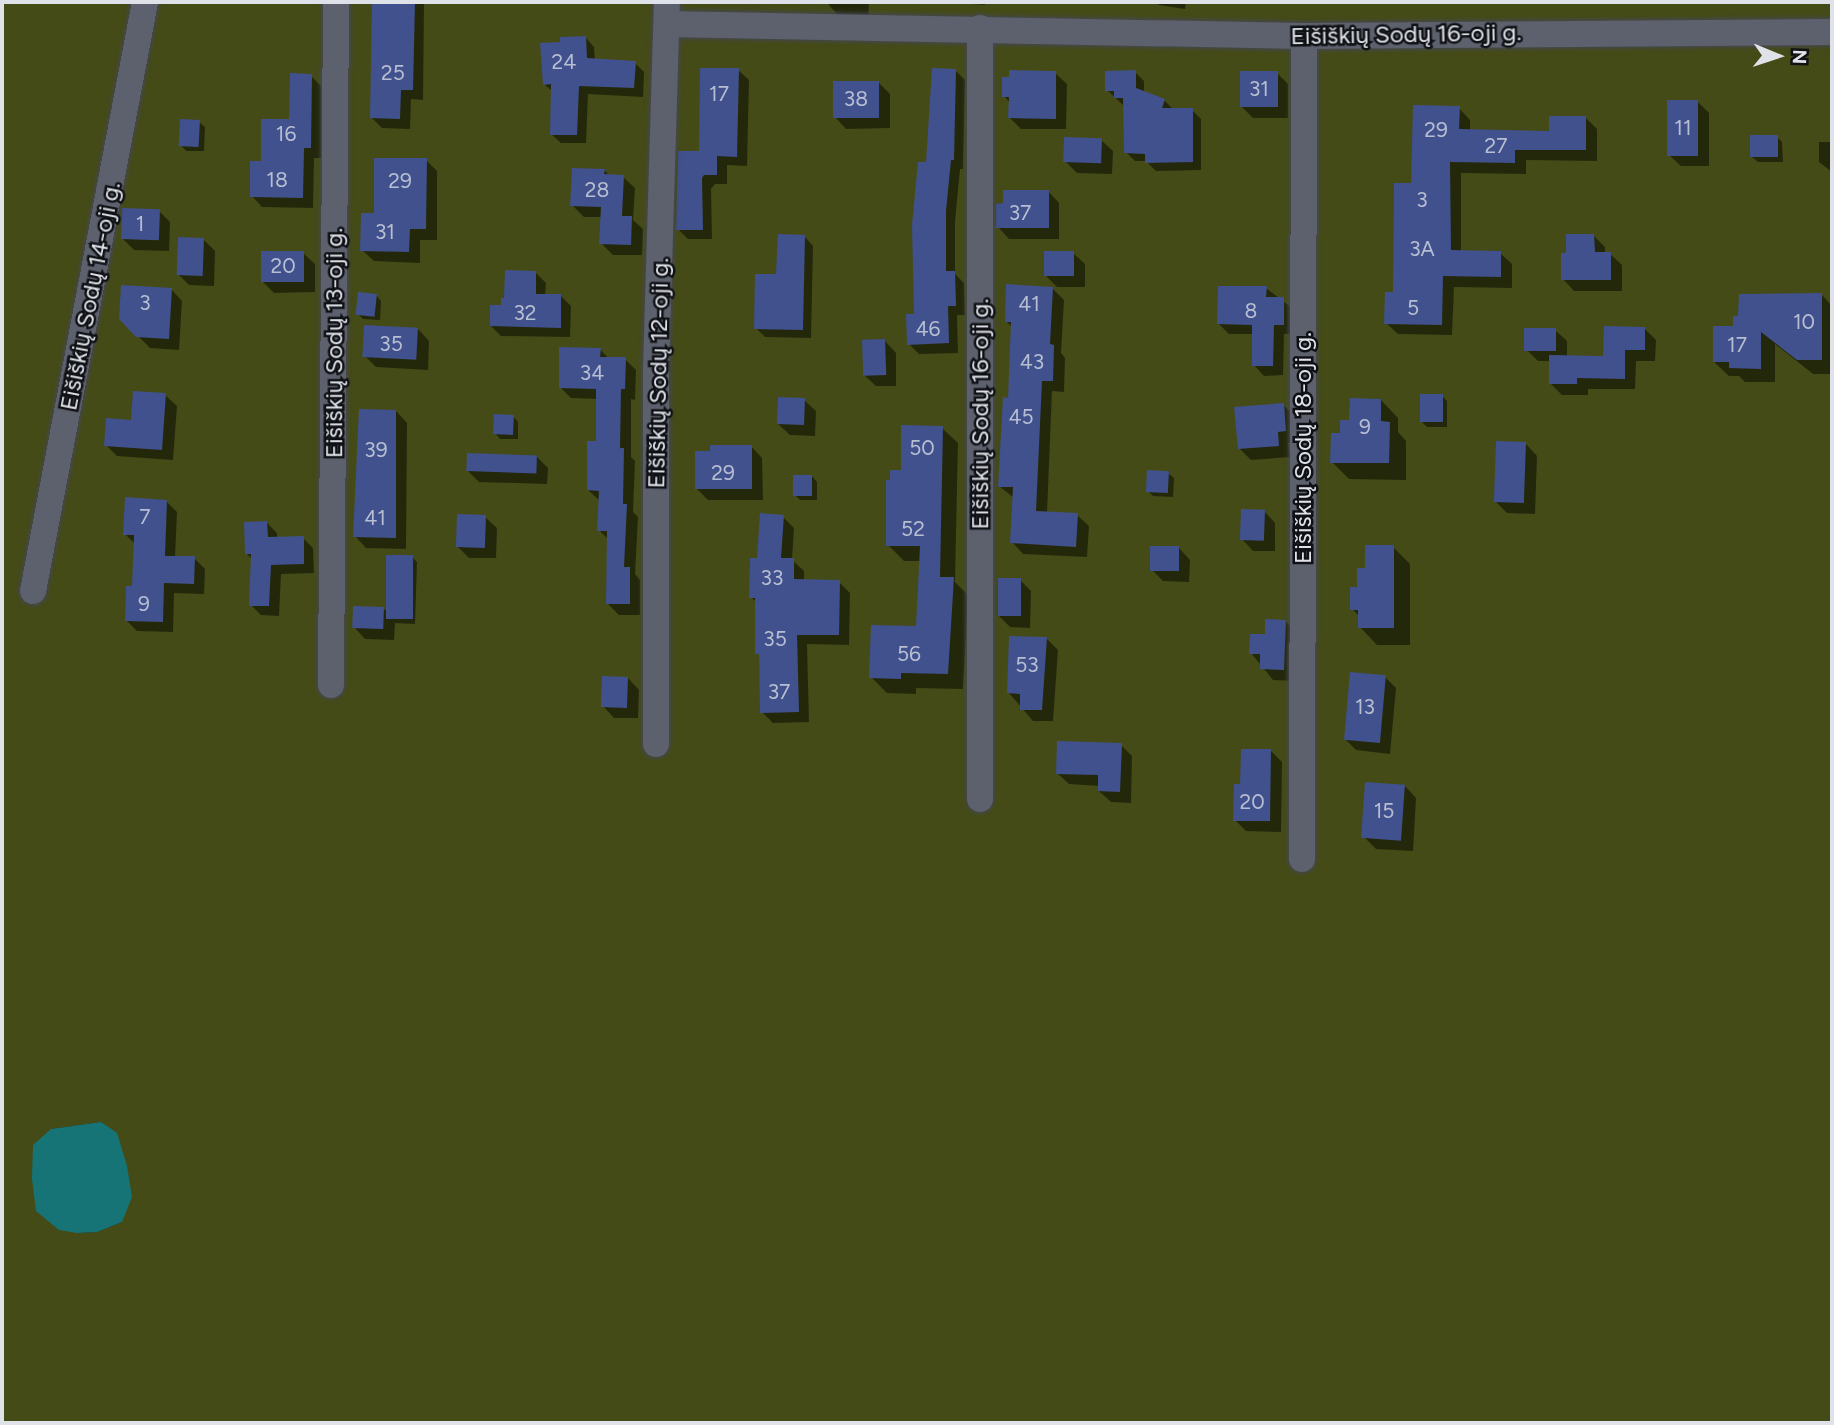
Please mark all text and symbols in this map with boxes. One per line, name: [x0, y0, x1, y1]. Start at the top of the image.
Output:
street label: Eišiškių Sodų 16-oji g.: [1290, 18, 1522, 50]
north arrow: [1743, 21, 1813, 91]
house number: 24: [552, 49, 576, 75]
text: N: [1788, 49, 1811, 64]
house number: 25: [381, 60, 405, 86]
house number: 31: [1249, 76, 1269, 102]
house number: 17: [709, 81, 729, 107]
house number: 38: [844, 86, 868, 112]
house number: 11: [1674, 115, 1692, 141]
house number: 29: [1424, 117, 1448, 143]
house number: 16: [276, 121, 296, 147]
house number: 27: [1484, 133, 1508, 159]
house number: 18: [266, 167, 288, 193]
house number: 29: [388, 168, 412, 194]
house number: 28: [585, 177, 609, 203]
street label: Eišiškių Sodų 14-oji g.: [54, 179, 126, 413]
house number: 3: [1416, 187, 1428, 213]
house number: 37: [1009, 200, 1031, 226]
house number: 1: [136, 211, 144, 237]
house number: 31: [375, 219, 395, 245]
street label: Eišiškių Sodų 13-oji g.: [320, 228, 348, 458]
house number: 3A: [1409, 236, 1435, 262]
house number: 20: [270, 253, 296, 279]
street label: Eišiškių Sodų 12-oji g.: [642, 257, 674, 489]
house number: 3: [139, 290, 151, 316]
house number: 41: [1018, 291, 1040, 317]
house number: 5: [1407, 295, 1419, 321]
house number: 8: [1245, 298, 1257, 324]
street label: Eišiškių Sodų 16-oji g.: [966, 299, 994, 529]
house number: 32: [513, 300, 537, 326]
house number: 10: [1793, 309, 1815, 335]
house number: 46: [916, 316, 940, 342]
house number: 35: [379, 331, 403, 357]
street label: Eišiškių Sodų 18-oji g.: [1289, 332, 1317, 564]
house number: 17: [1727, 332, 1747, 358]
house number: 43: [1020, 349, 1044, 375]
house number: 34: [580, 360, 604, 386]
house number: 45: [1008, 404, 1034, 430]
house number: 9: [1359, 414, 1371, 440]
house number: 50: [909, 435, 935, 461]
house number: 39: [364, 437, 388, 463]
house number: 29: [711, 460, 735, 486]
house number: 7: [139, 504, 151, 530]
house number: 41: [364, 505, 386, 531]
house number: 52: [901, 516, 925, 542]
house number: 33: [761, 565, 783, 591]
house number: 9: [138, 591, 150, 617]
house number: 35: [763, 626, 787, 652]
house number: 56: [897, 641, 921, 667]
house number: 53: [1015, 652, 1039, 678]
house number: 37: [768, 679, 790, 705]
house number: 13: [1355, 694, 1375, 720]
house number: 20: [1239, 789, 1265, 815]
house number: 15: [1374, 798, 1394, 824]

